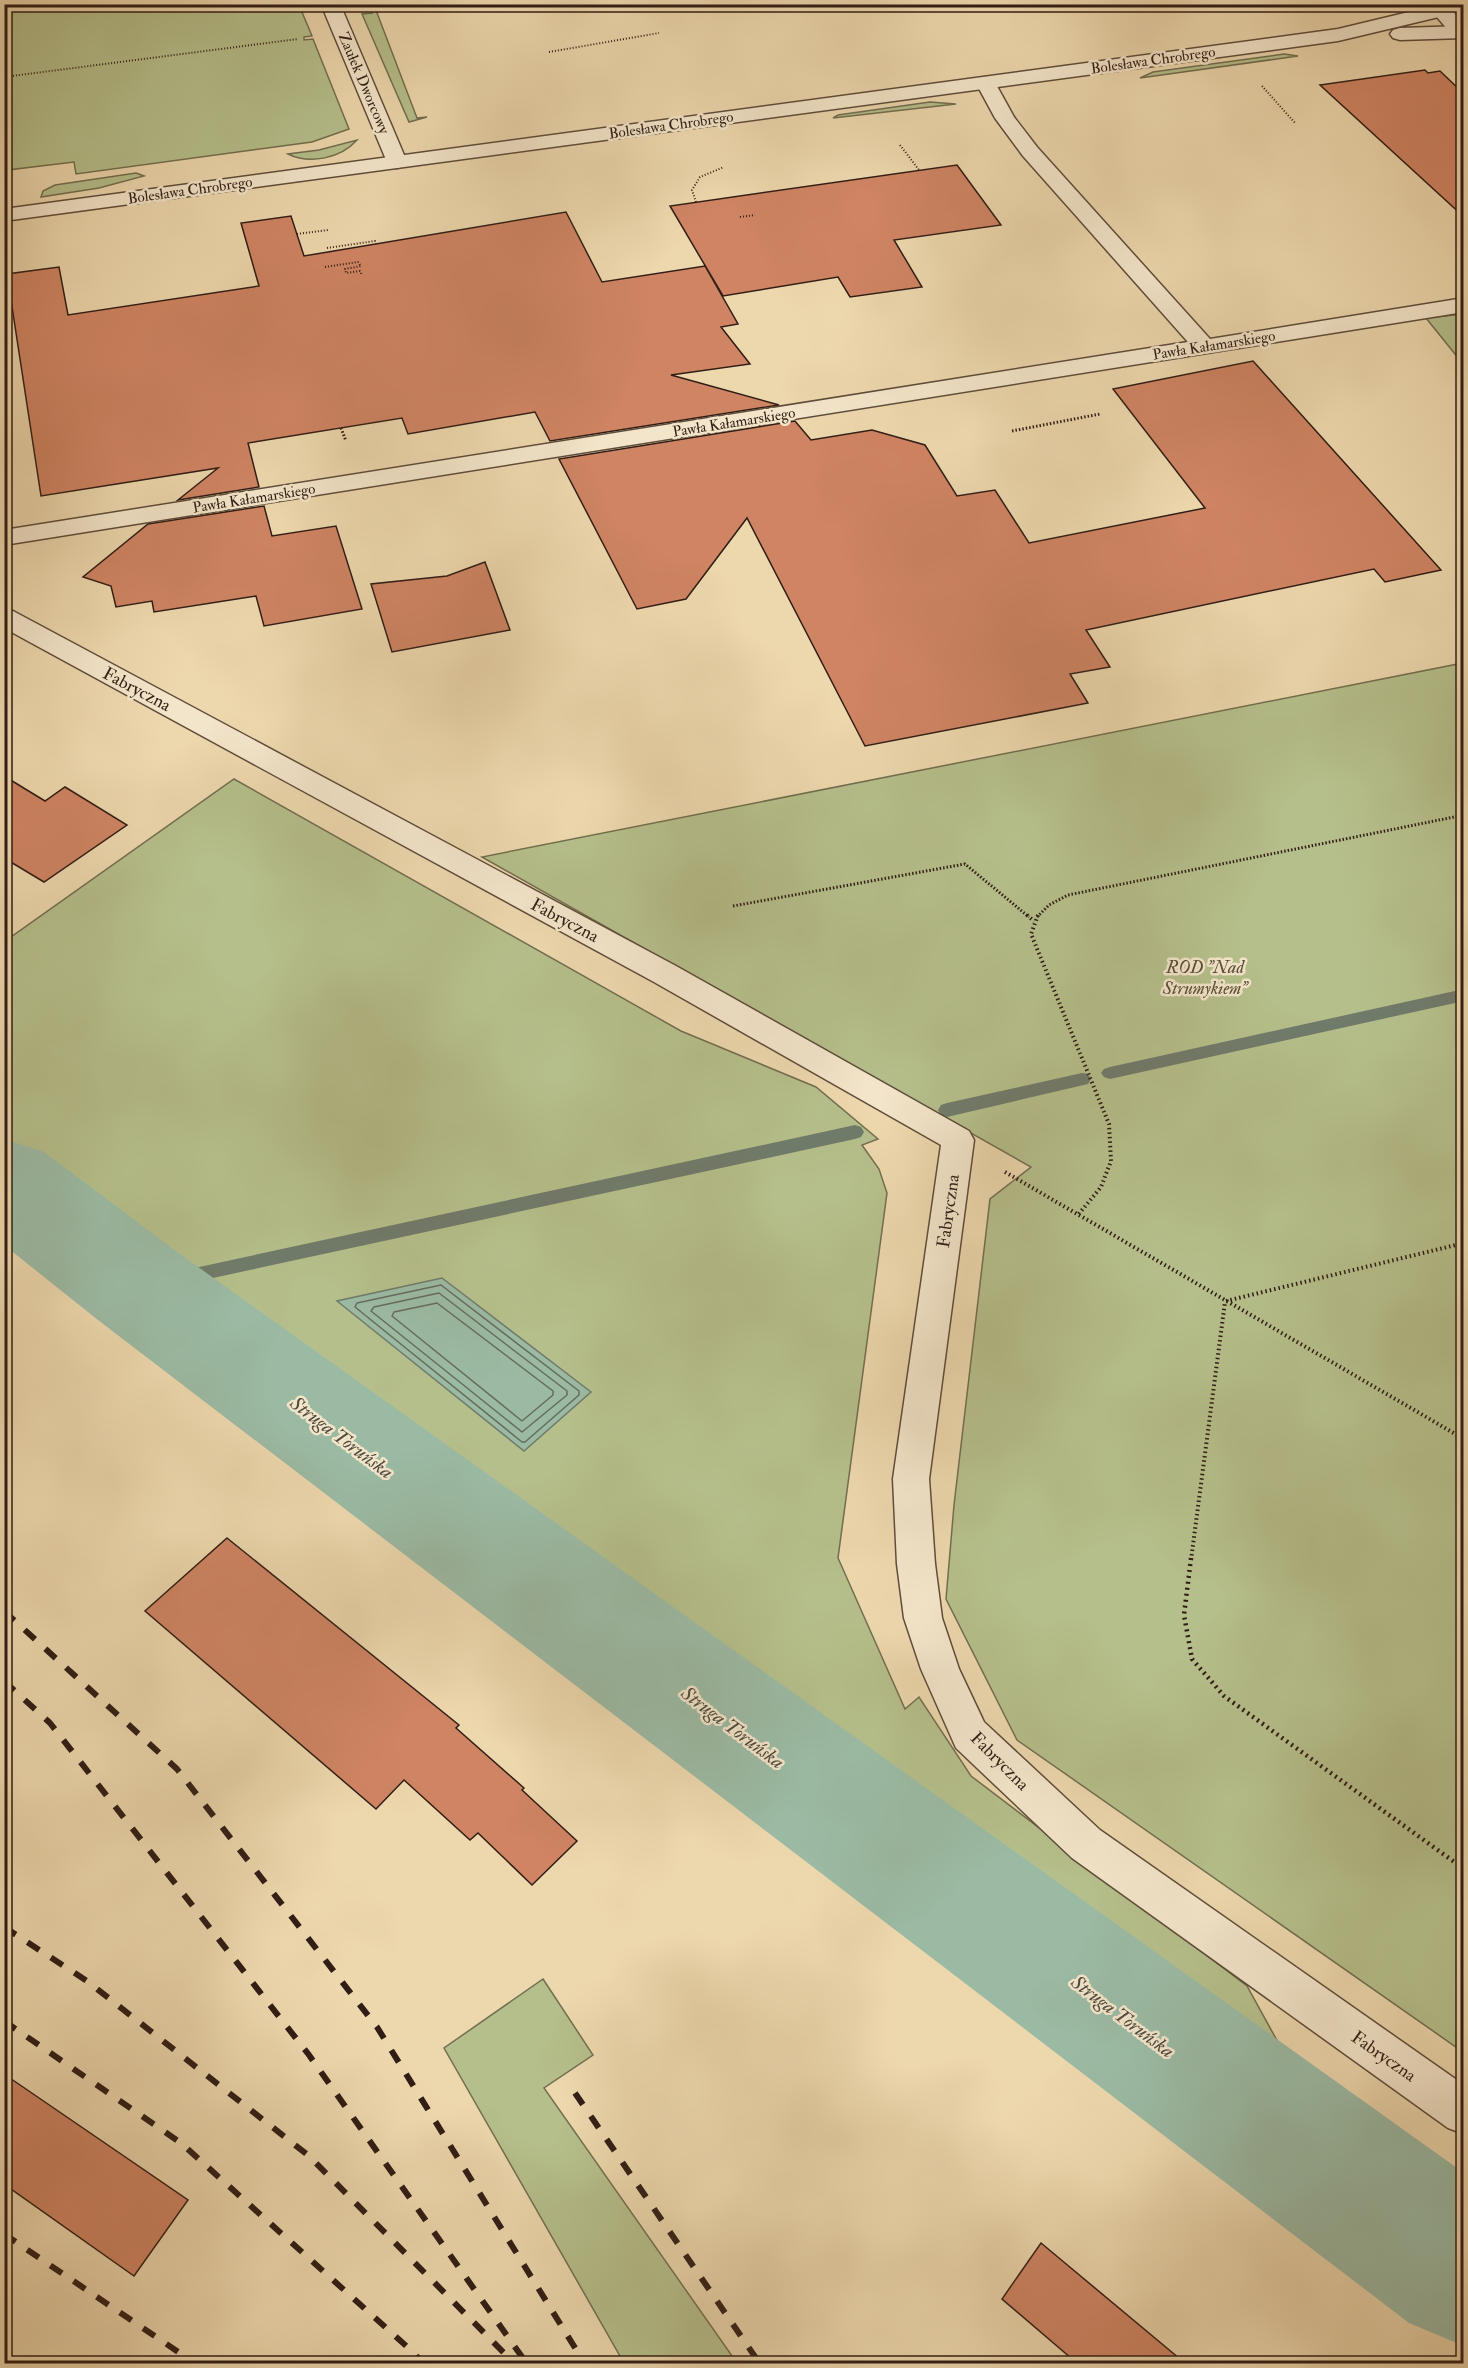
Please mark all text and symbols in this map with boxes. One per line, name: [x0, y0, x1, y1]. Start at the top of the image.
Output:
street label: Zaułek Dworcowy: [334, 29, 394, 137]
street label: Bolesława Chrobrego: [1089, 42, 1217, 79]
street label: Bolesława Chrobrego: [607, 107, 735, 144]
street label: Bolesława Chrobrego: [126, 172, 254, 209]
street label: Pawła Kałamarskiego: [1151, 326, 1277, 365]
street label: Pawła Kałamarskiego: [671, 403, 797, 442]
street label: Pawła Kałamarskiego: [191, 479, 317, 518]
street label: Fabryczna: [99, 662, 175, 717]
street label: Fabryczna: [527, 893, 603, 948]
park label: ROD "Nad Strumykiem": [1162, 956, 1249, 1000]
street label: Fabryczna: [932, 1172, 965, 1249]
water label: Struga Toruńska: [284, 1390, 398, 1484]
water label: Struga Toruńska: [675, 1680, 789, 1774]
street label: Fabryczna: [965, 1727, 1034, 1796]
water label: Struga Toruńska: [1065, 1969, 1179, 2063]
street label: Fabryczna: [1347, 2026, 1421, 2087]

